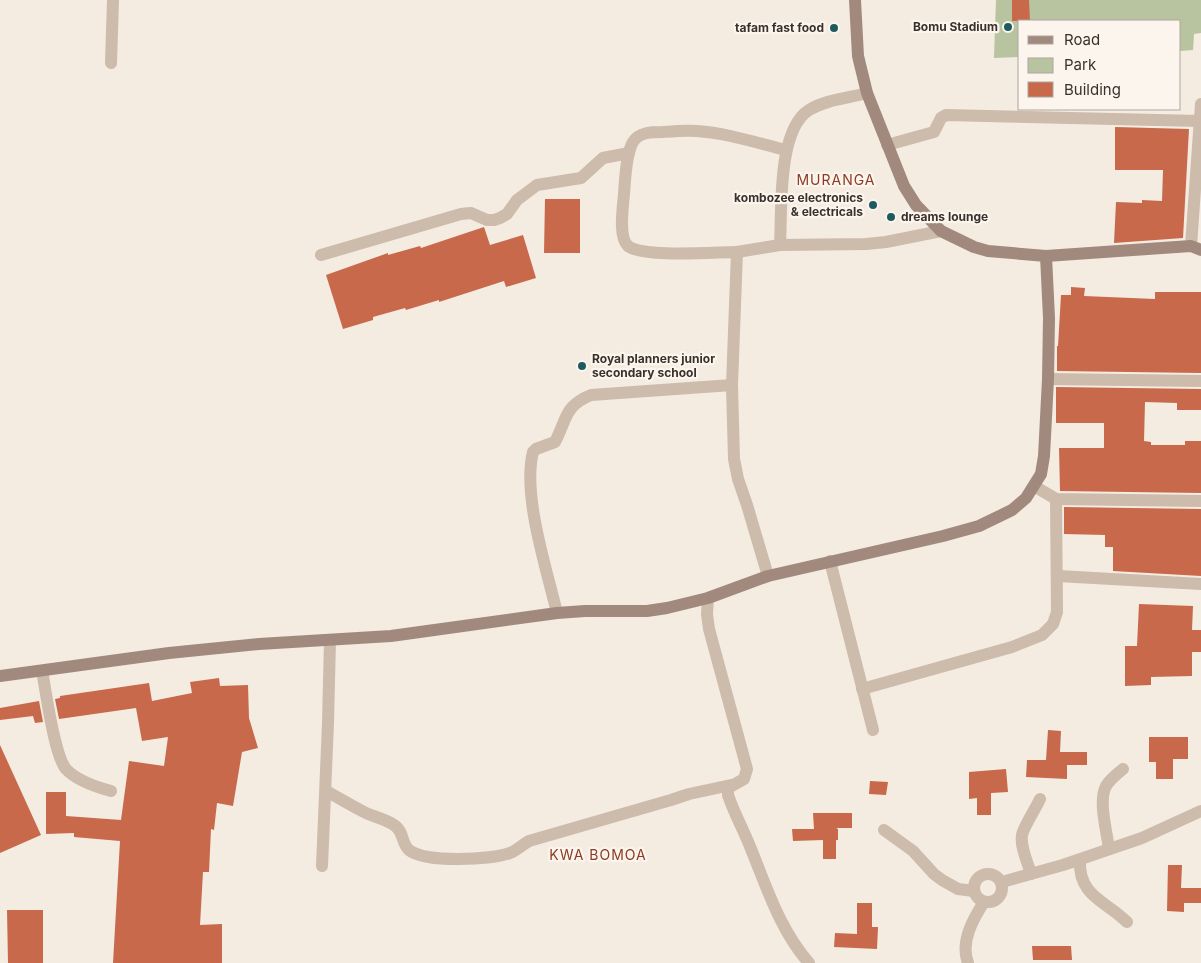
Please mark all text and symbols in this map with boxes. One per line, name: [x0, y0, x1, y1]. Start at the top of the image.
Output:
place label: Bomu Stadium: [913, 19, 998, 34]
place label: tafam fast food: [735, 20, 824, 35]
legend: [1018, 20, 1181, 110]
marker: Bomu Stadium: [1002, 21, 1014, 33]
marker: tafam fast food: [828, 22, 840, 34]
text: Road: [1064, 30, 1100, 49]
text: Park: [1064, 55, 1097, 74]
text: Building: [1064, 80, 1121, 99]
district label: MURANGA: [796, 171, 876, 188]
place label: kombozee electronics & electricals: [734, 190, 863, 219]
marker: kombozee electronics & electricals: [867, 199, 879, 211]
place label: dreams lounge: [901, 209, 988, 224]
marker: dreams lounge: [885, 211, 897, 223]
place label: Royal planners junior secondary school: [592, 351, 715, 380]
marker: Royal planners junior secondary school: [576, 360, 588, 372]
district label: KWA BOMOA: [549, 846, 647, 863]

